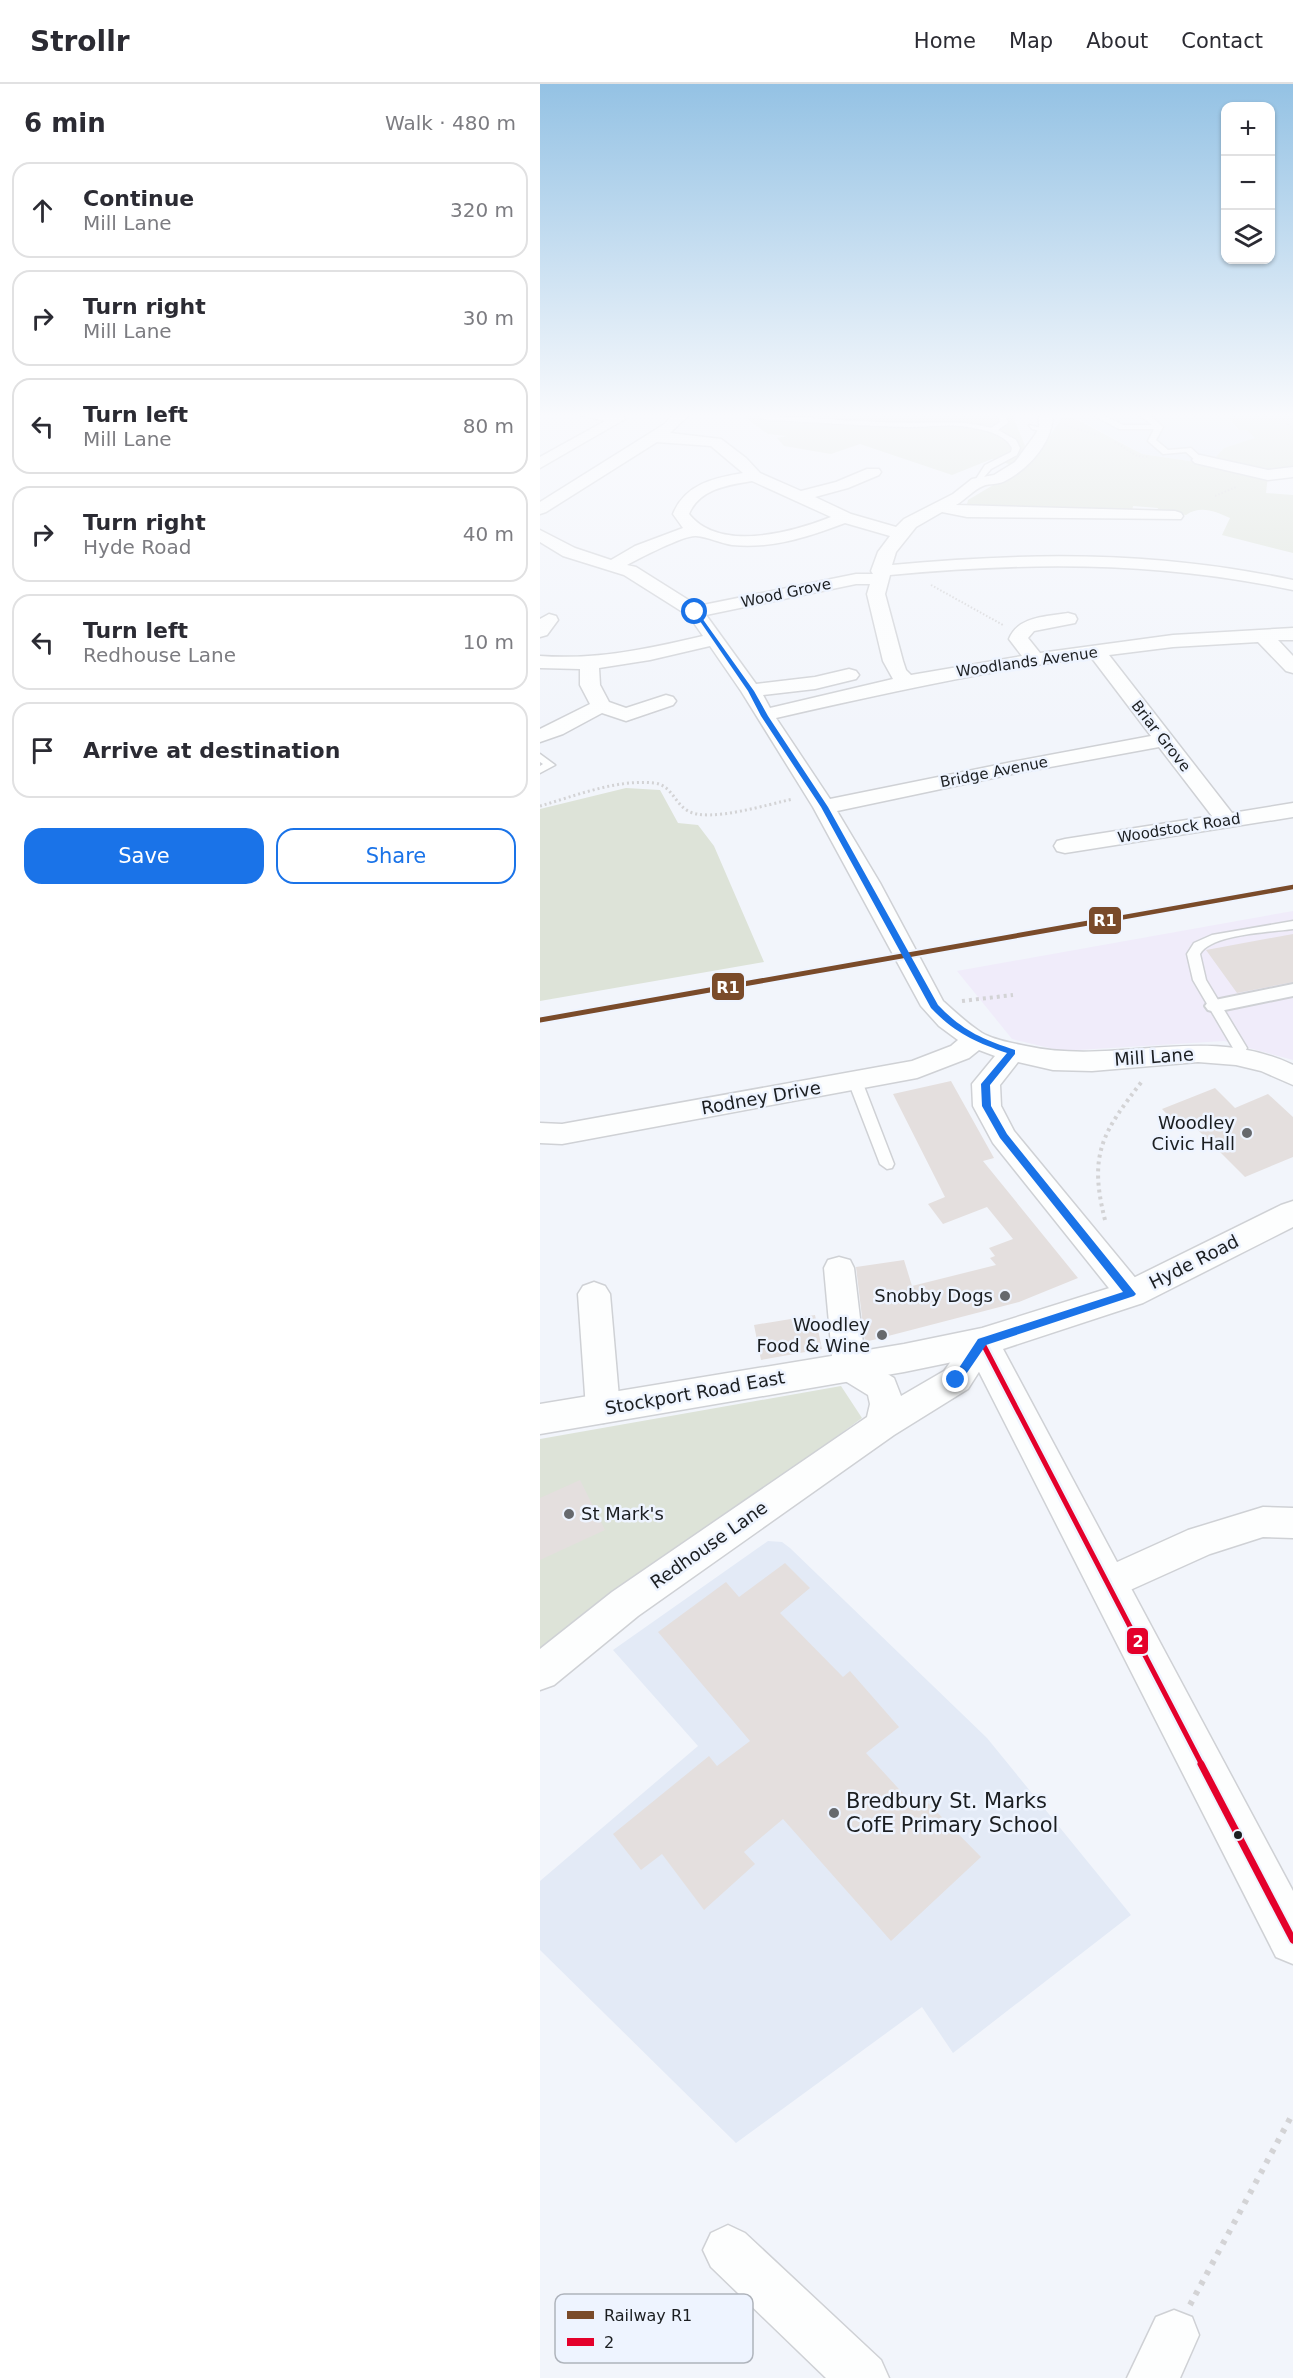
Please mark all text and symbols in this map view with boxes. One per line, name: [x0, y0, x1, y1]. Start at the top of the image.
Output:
text: Strollr: [30, 25, 130, 58]
text: Home: [914, 29, 976, 53]
text: Map: [1009, 29, 1053, 53]
text: About: [1086, 29, 1148, 53]
text: Contact: [1181, 29, 1263, 53]
map controls: [1221, 102, 1275, 264]
button: +: [1221, 102, 1275, 156]
text: 6 min: [24, 108, 106, 138]
text: Walk · 480 m: [385, 111, 516, 135]
button: −: [1221, 156, 1275, 210]
text: Continue: [83, 186, 194, 211]
icon: ahead: [26, 194, 59, 227]
text: 320 m: [450, 198, 514, 222]
button: layers: [1221, 210, 1275, 264]
text: Mill Lane: [83, 211, 172, 235]
text: Turn right: [83, 294, 206, 319]
icon: right: [26, 302, 59, 335]
text: 30 m: [463, 306, 514, 330]
text: Mill Lane: [83, 319, 172, 343]
text: Turn left: [83, 402, 188, 427]
icon: left: [26, 410, 59, 443]
text: 80 m: [463, 414, 514, 438]
text: Mill Lane: [83, 427, 172, 451]
text: Turn right: [83, 510, 206, 535]
icon: right: [26, 518, 59, 551]
text: 40 m: [463, 522, 514, 546]
text: Hyde Road: [83, 535, 191, 559]
street label: Wood Grove: [739, 575, 833, 611]
route start: [681, 598, 707, 624]
text: Turn left: [83, 618, 188, 643]
icon: left: [26, 626, 59, 659]
text: 10 m: [463, 630, 514, 654]
text: Redhouse Lane: [83, 643, 236, 667]
street label: Woodlands Avenue: [955, 643, 1099, 681]
street label: Briar Grove: [1128, 697, 1194, 775]
icon: arrive: [26, 734, 59, 767]
text: Arrive at destination: [83, 738, 340, 763]
street label: Bridge Avenue: [939, 753, 1049, 791]
street label: Woodstock Road: [1116, 809, 1242, 847]
button: Save: [24, 828, 264, 884]
button: Share: [276, 828, 516, 884]
line badge: R1: [1088, 906, 1122, 935]
text: R1: [1093, 911, 1117, 930]
line badge: R1: [711, 972, 745, 1001]
text: R1: [716, 978, 740, 997]
street label: Mill Lane: [1113, 1043, 1194, 1070]
street label: Rodney Drive: [700, 1077, 822, 1118]
place label: Woodley Civic Hall: [1152, 1112, 1235, 1154]
marker: Woodley Civic Hall: [1240, 1126, 1254, 1140]
street label: Hyde Road: [1146, 1230, 1242, 1293]
place label: Snobby Dogs: [874, 1285, 993, 1306]
marker: Snobby Dogs: [998, 1289, 1012, 1303]
place label: Woodley Food & Wine: [756, 1314, 870, 1356]
marker: Woodley Food & Wine: [875, 1328, 889, 1342]
street label: Stockport Road East: [603, 1366, 786, 1419]
route end: [942, 1366, 968, 1392]
street label: Redhouse Lane: [646, 1496, 771, 1593]
place label: St Mark's: [581, 1503, 664, 1524]
marker: St Mark's: [562, 1507, 576, 1521]
line badge: 2: [1126, 1627, 1149, 1655]
text: 2: [1132, 1632, 1144, 1651]
place label: Bredbury St. Marks CofE Primary School: [846, 1789, 1058, 1837]
marker: Bredbury St. Marks CofE Primary School: [827, 1806, 841, 1820]
unlabelled marker: [1232, 1829, 1244, 1841]
legend: [555, 2294, 753, 2363]
text: Railway R1: [604, 2306, 692, 2325]
text: 2: [604, 2333, 614, 2352]

